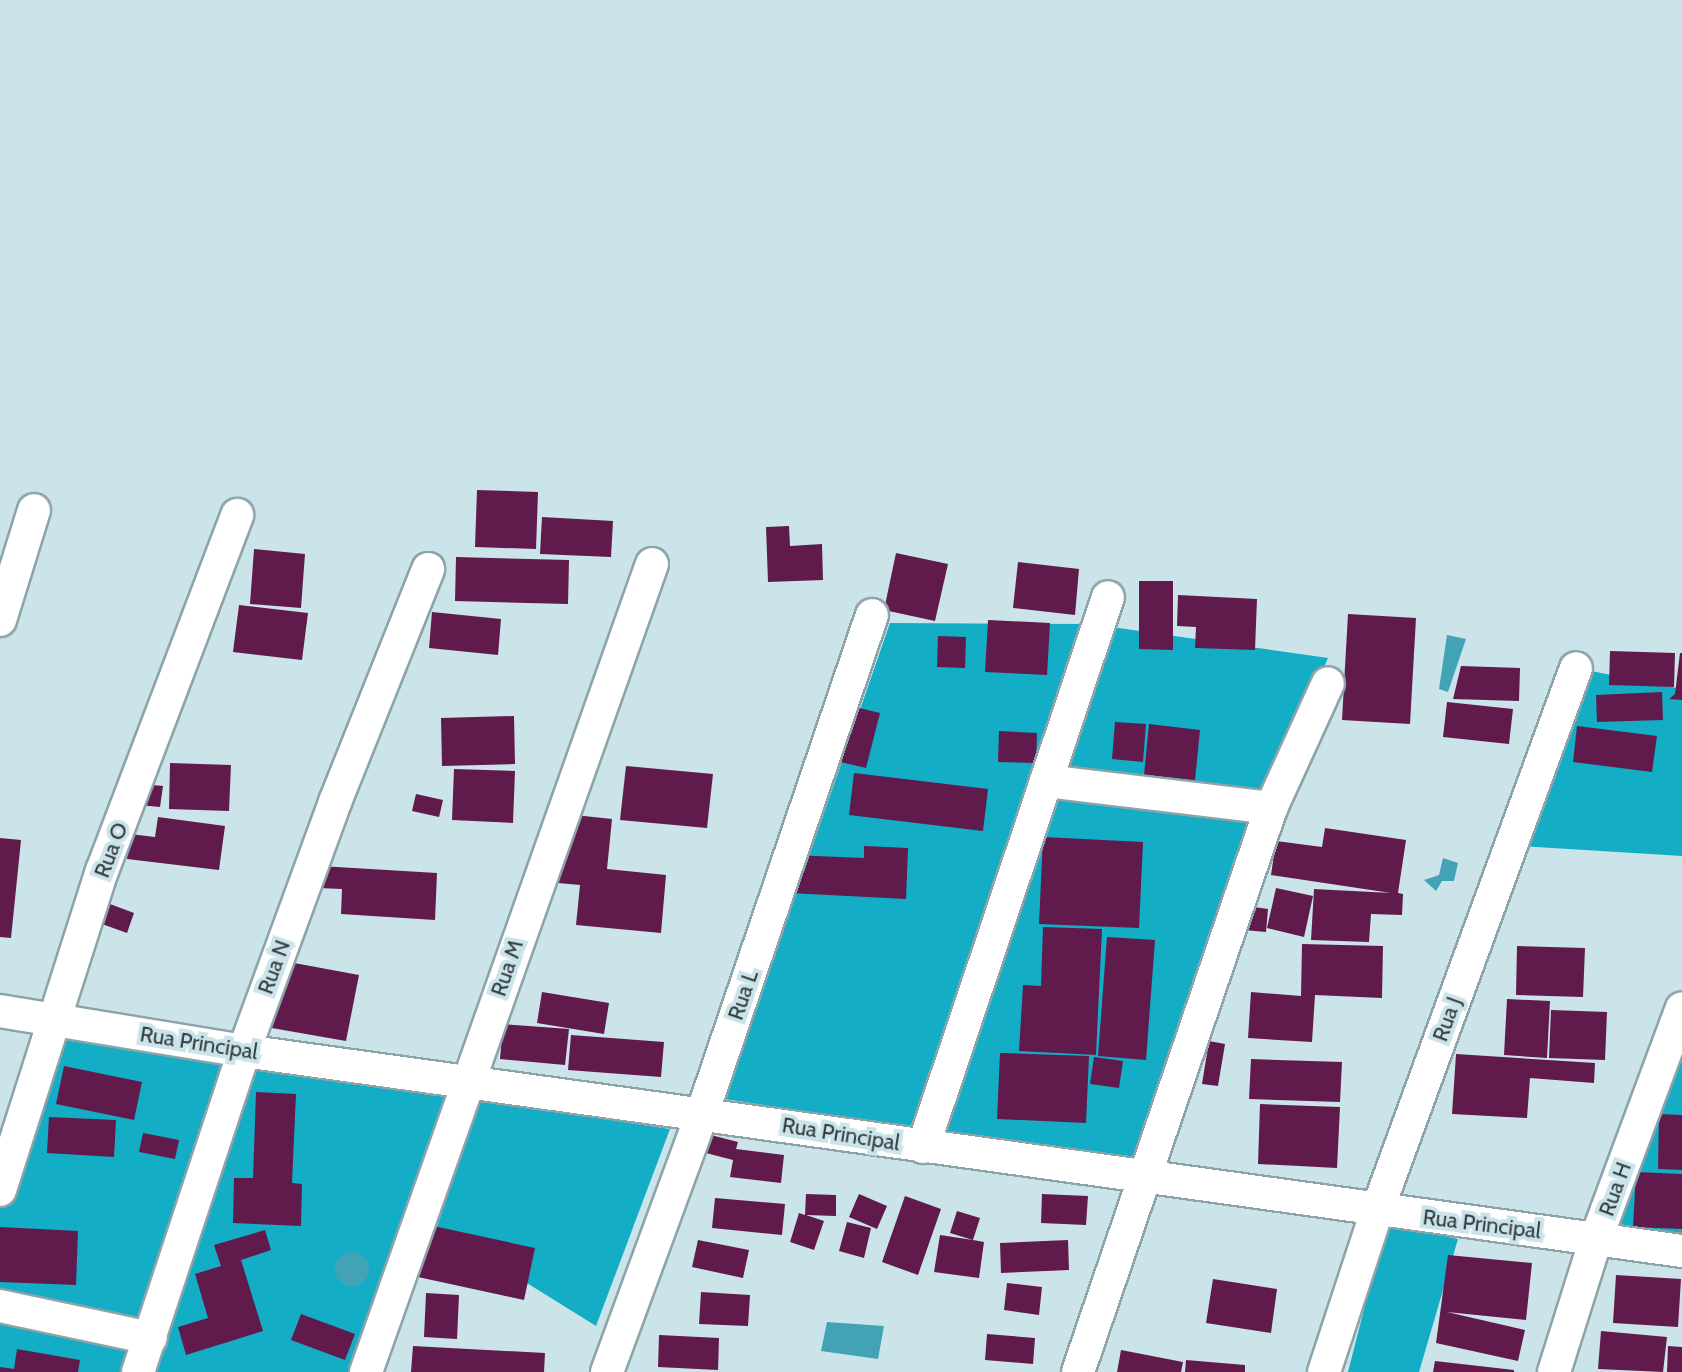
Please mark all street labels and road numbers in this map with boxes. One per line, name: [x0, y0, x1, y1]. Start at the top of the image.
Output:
street label: Rua O: [88, 819, 134, 881]
street label: Rua N: [252, 936, 296, 998]
street label: Rua M: [485, 936, 529, 1000]
street label: Rua L: [722, 967, 764, 1023]
street label: Rua J: [1427, 993, 1467, 1045]
street label: Rua Principal: [138, 1021, 260, 1065]
street label: Rua Principal: [780, 1112, 902, 1156]
street label: Rua H: [1593, 1158, 1637, 1220]
street label: Rua Principal: [1421, 1204, 1543, 1244]

